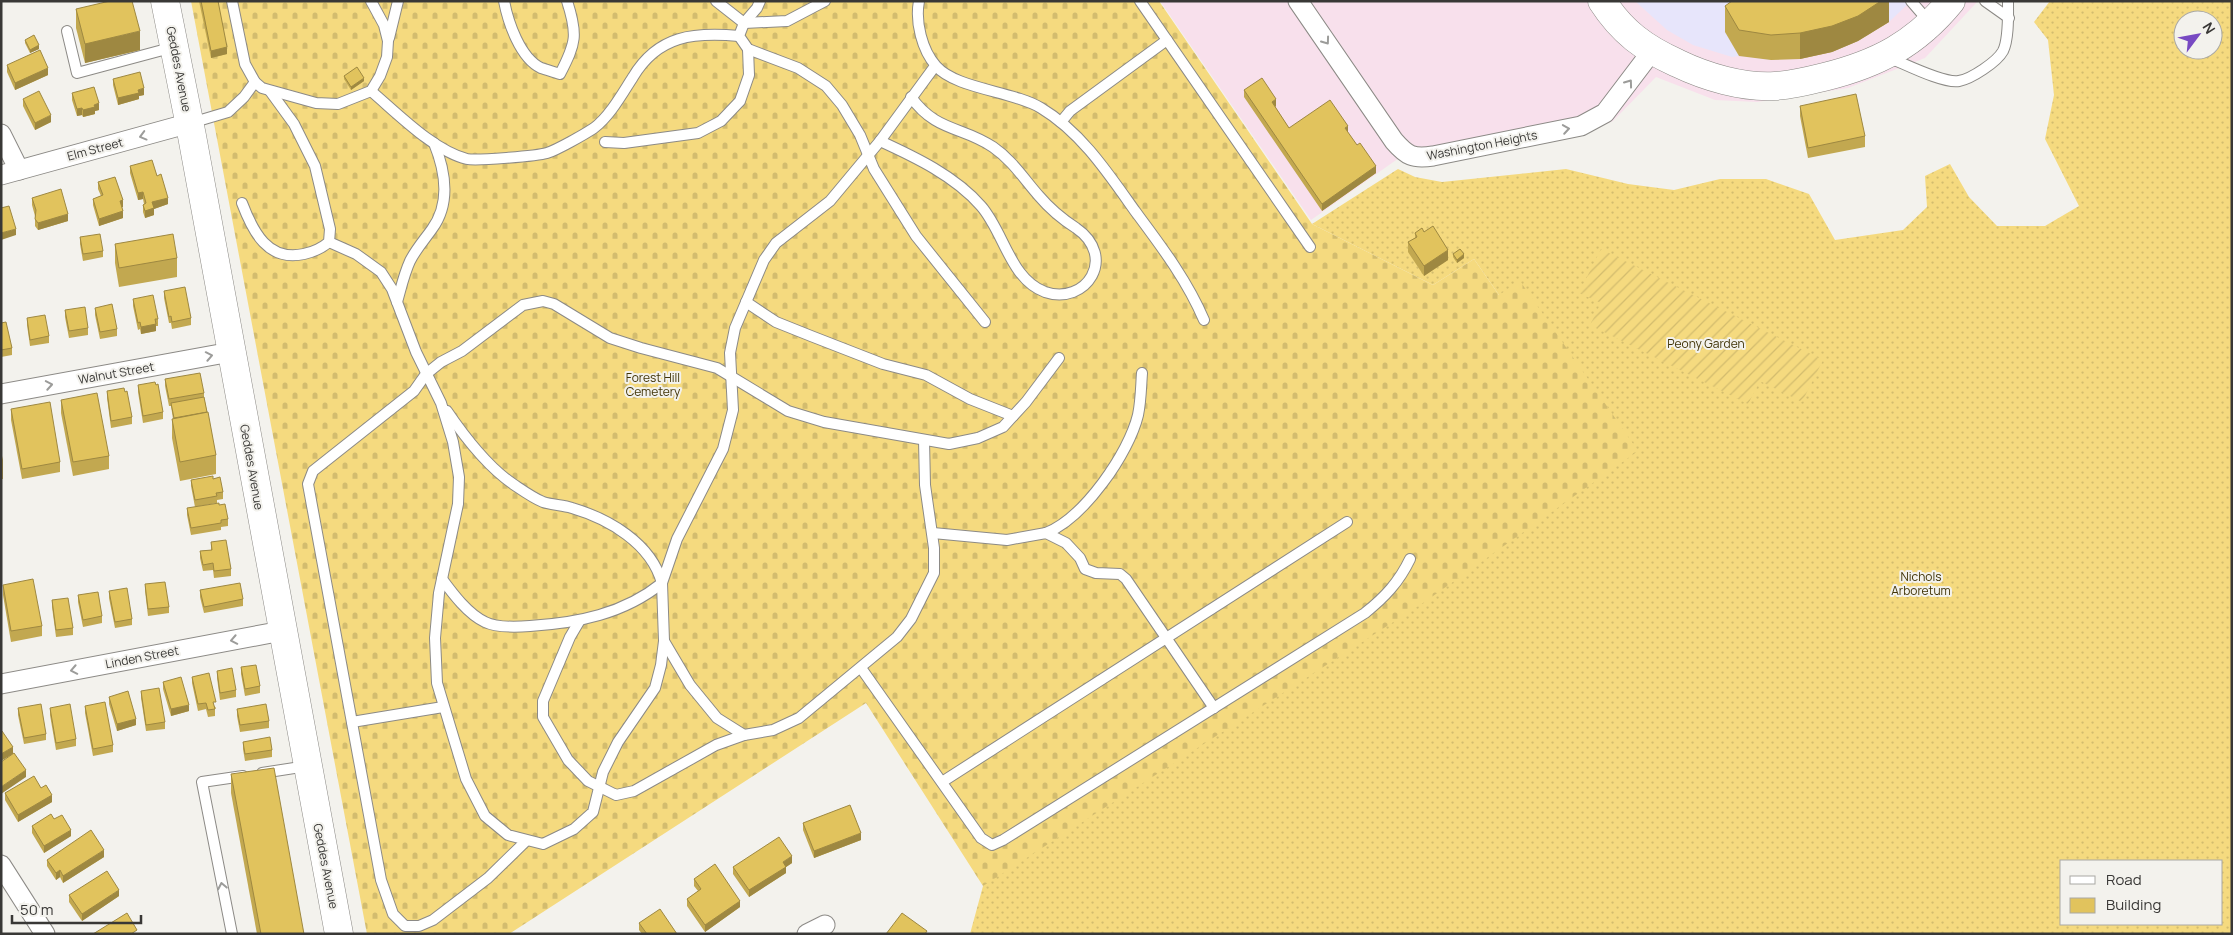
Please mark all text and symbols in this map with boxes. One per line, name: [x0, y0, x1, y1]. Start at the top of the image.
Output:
north arrow: [2173, 10, 2223, 60]
text: N: [2199, 19, 2220, 37]
street label: Geddes Avenue: [162, 25, 196, 113]
one-way arrow: [1320, 35, 1329, 45]
one-way arrow: [1623, 79, 1632, 88]
one-way arrow: [1562, 124, 1571, 134]
street label: Washington Heights: [1425, 126, 1539, 164]
one-way arrow: [138, 130, 147, 141]
street label: Elm Street: [65, 133, 125, 165]
park label: Peony Garden: [1667, 335, 1745, 352]
one-way arrow: [205, 351, 213, 361]
street label: Walnut Street: [77, 358, 156, 388]
park label: Forest Hill Cemetery: [626, 369, 681, 400]
one-way arrow: [45, 381, 54, 391]
street label: Geddes Avenue: [236, 423, 268, 511]
park label: Nichols Arboretum: [1891, 568, 1951, 599]
one-way arrow: [230, 635, 238, 645]
street label: Linden Street: [104, 641, 180, 672]
one-way arrow: [70, 664, 79, 675]
street label: Geddes Avenue: [309, 822, 343, 910]
legend: [2060, 860, 2223, 925]
text: Road: [2106, 869, 2142, 890]
one-way arrow: [217, 882, 228, 890]
scale bar: [12, 892, 141, 924]
text: Building: [2106, 894, 2161, 915]
text: 50 m: [20, 899, 54, 920]

